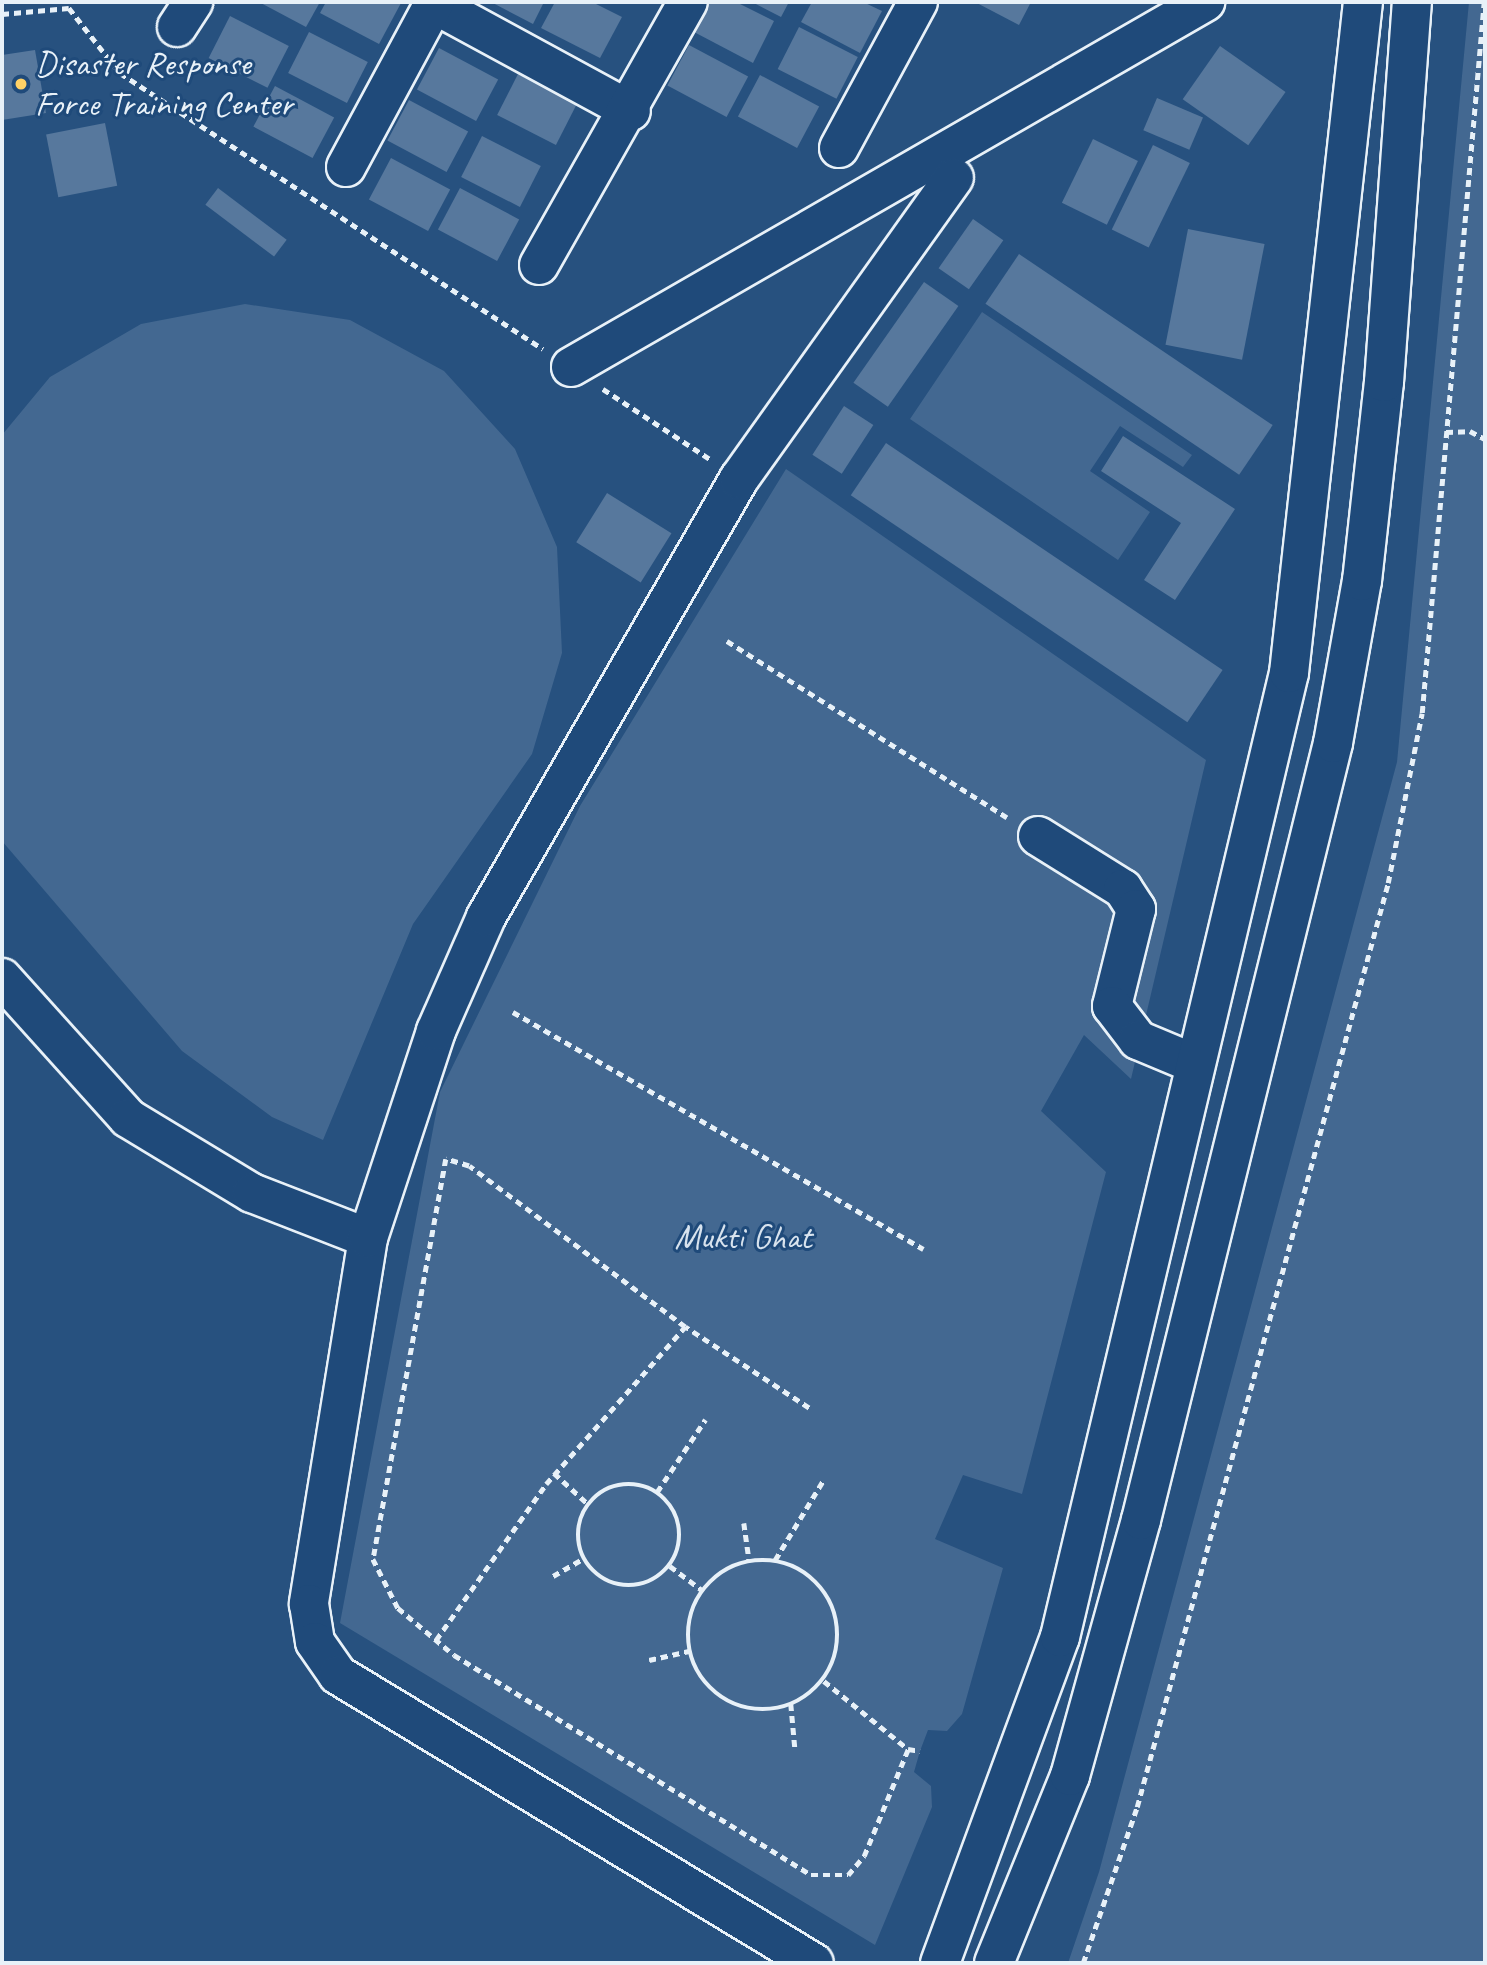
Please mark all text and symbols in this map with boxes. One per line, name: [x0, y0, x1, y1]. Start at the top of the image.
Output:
place label: Disaster Response Force Training Center: [35, 43, 293, 125]
marker: Disaster Response Force Training Center: [13, 76, 29, 92]
park label: Mukti Ghat: [674, 1216, 812, 1258]

